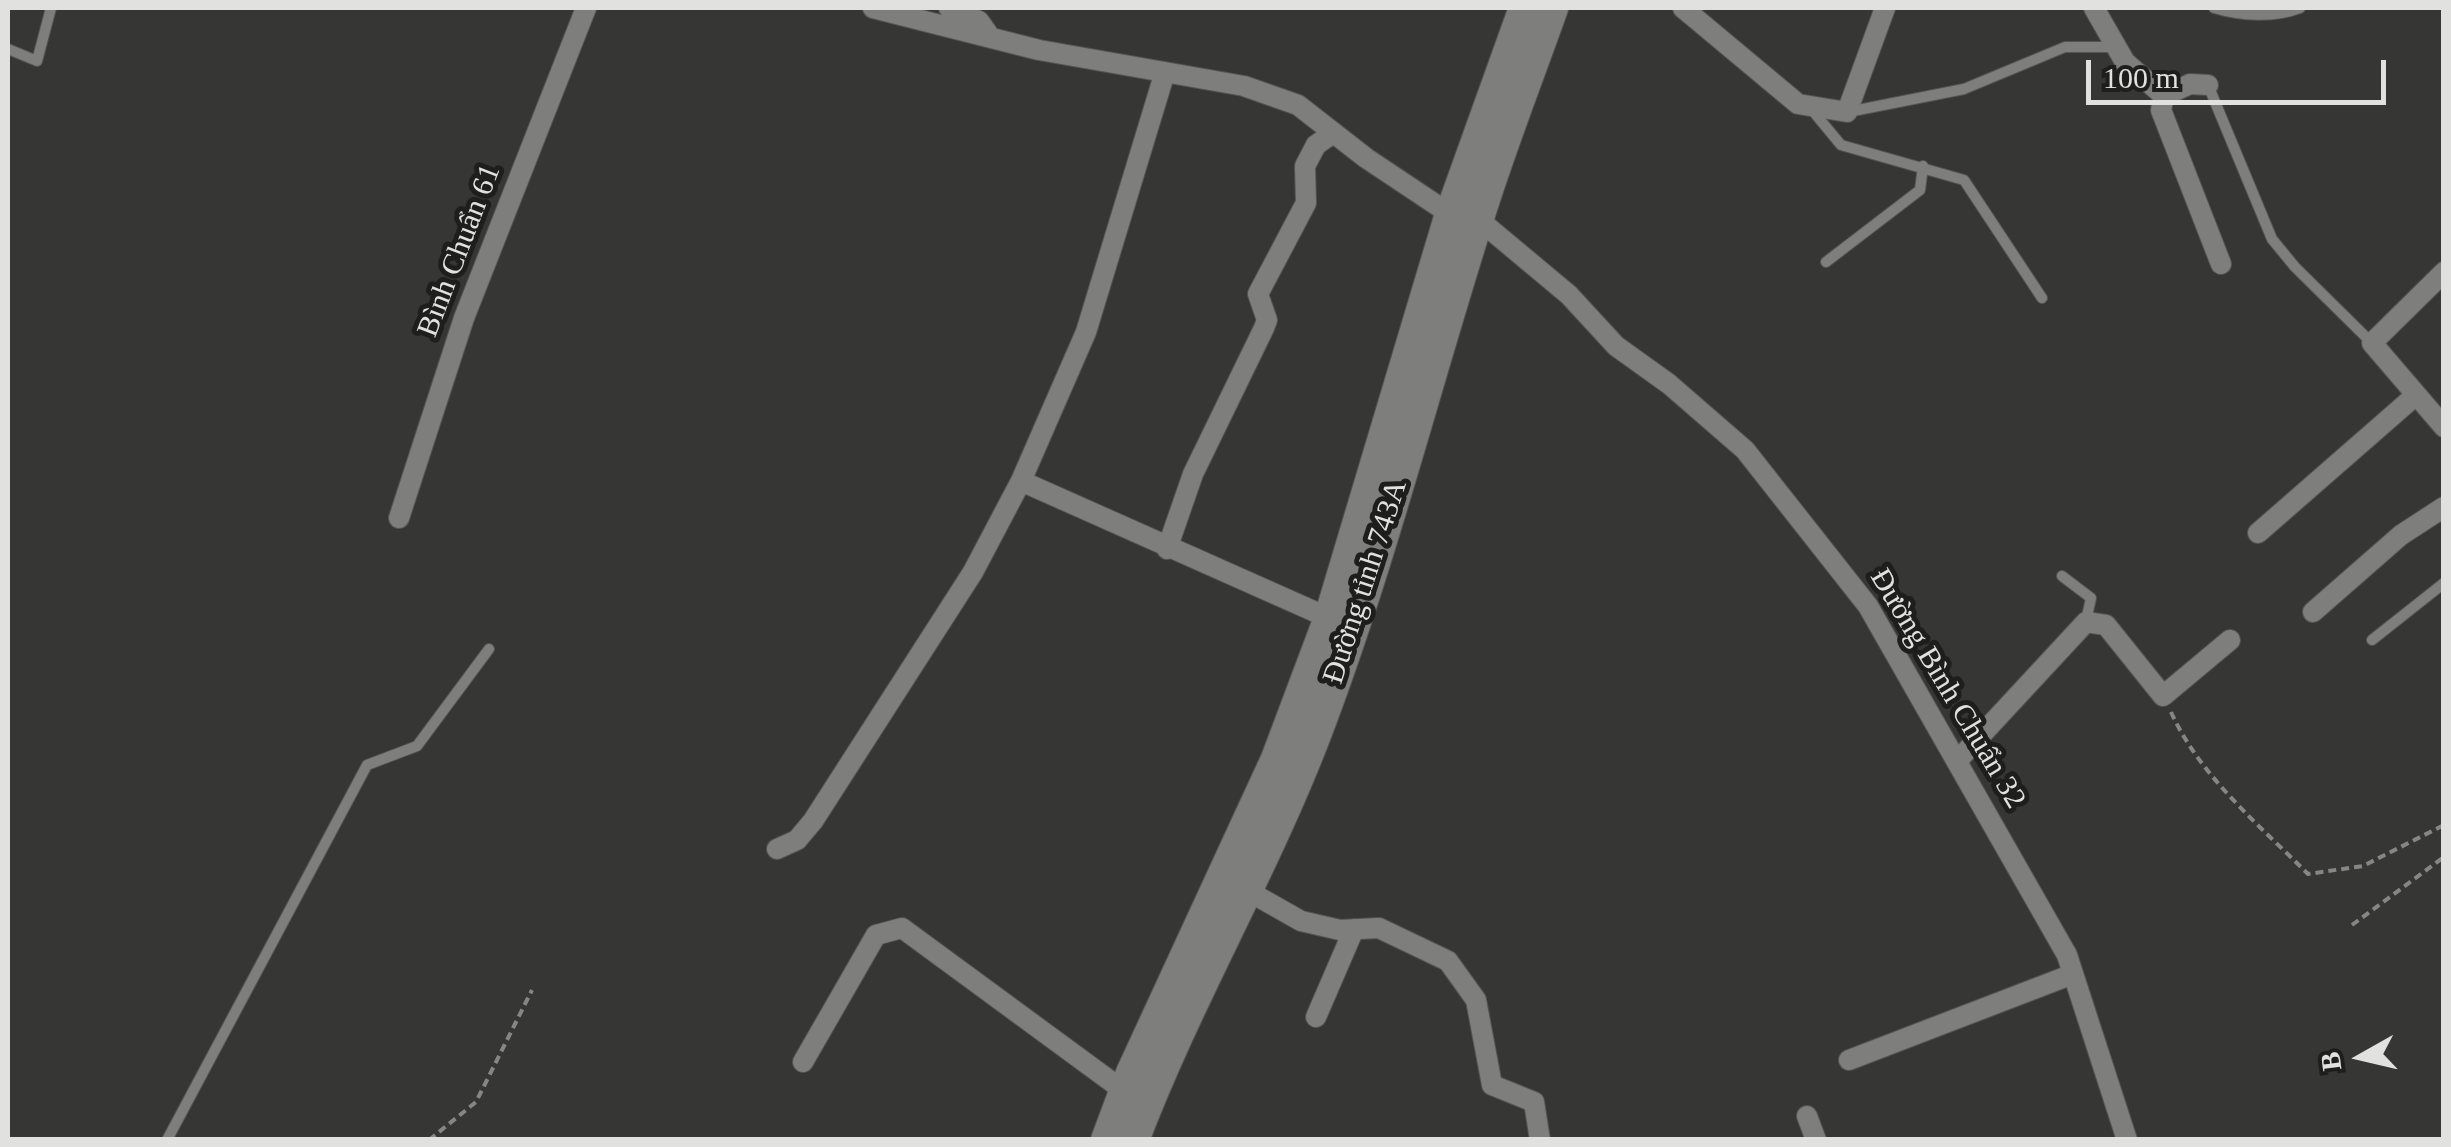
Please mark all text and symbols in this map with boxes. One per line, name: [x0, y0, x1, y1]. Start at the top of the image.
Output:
scale bar: [2091, 40, 2391, 102]
text: 100 m: [2103, 61, 2179, 94]
street label: Bình Chuẩn 61: [411, 160, 509, 342]
street label: Đường tỉnh 743A: [1316, 476, 1416, 688]
street label: Đường Bình Chuẩn 32: [1861, 563, 2033, 815]
north arrow: [2311, 1007, 2411, 1107]
text: B: [2314, 1050, 2347, 1073]

